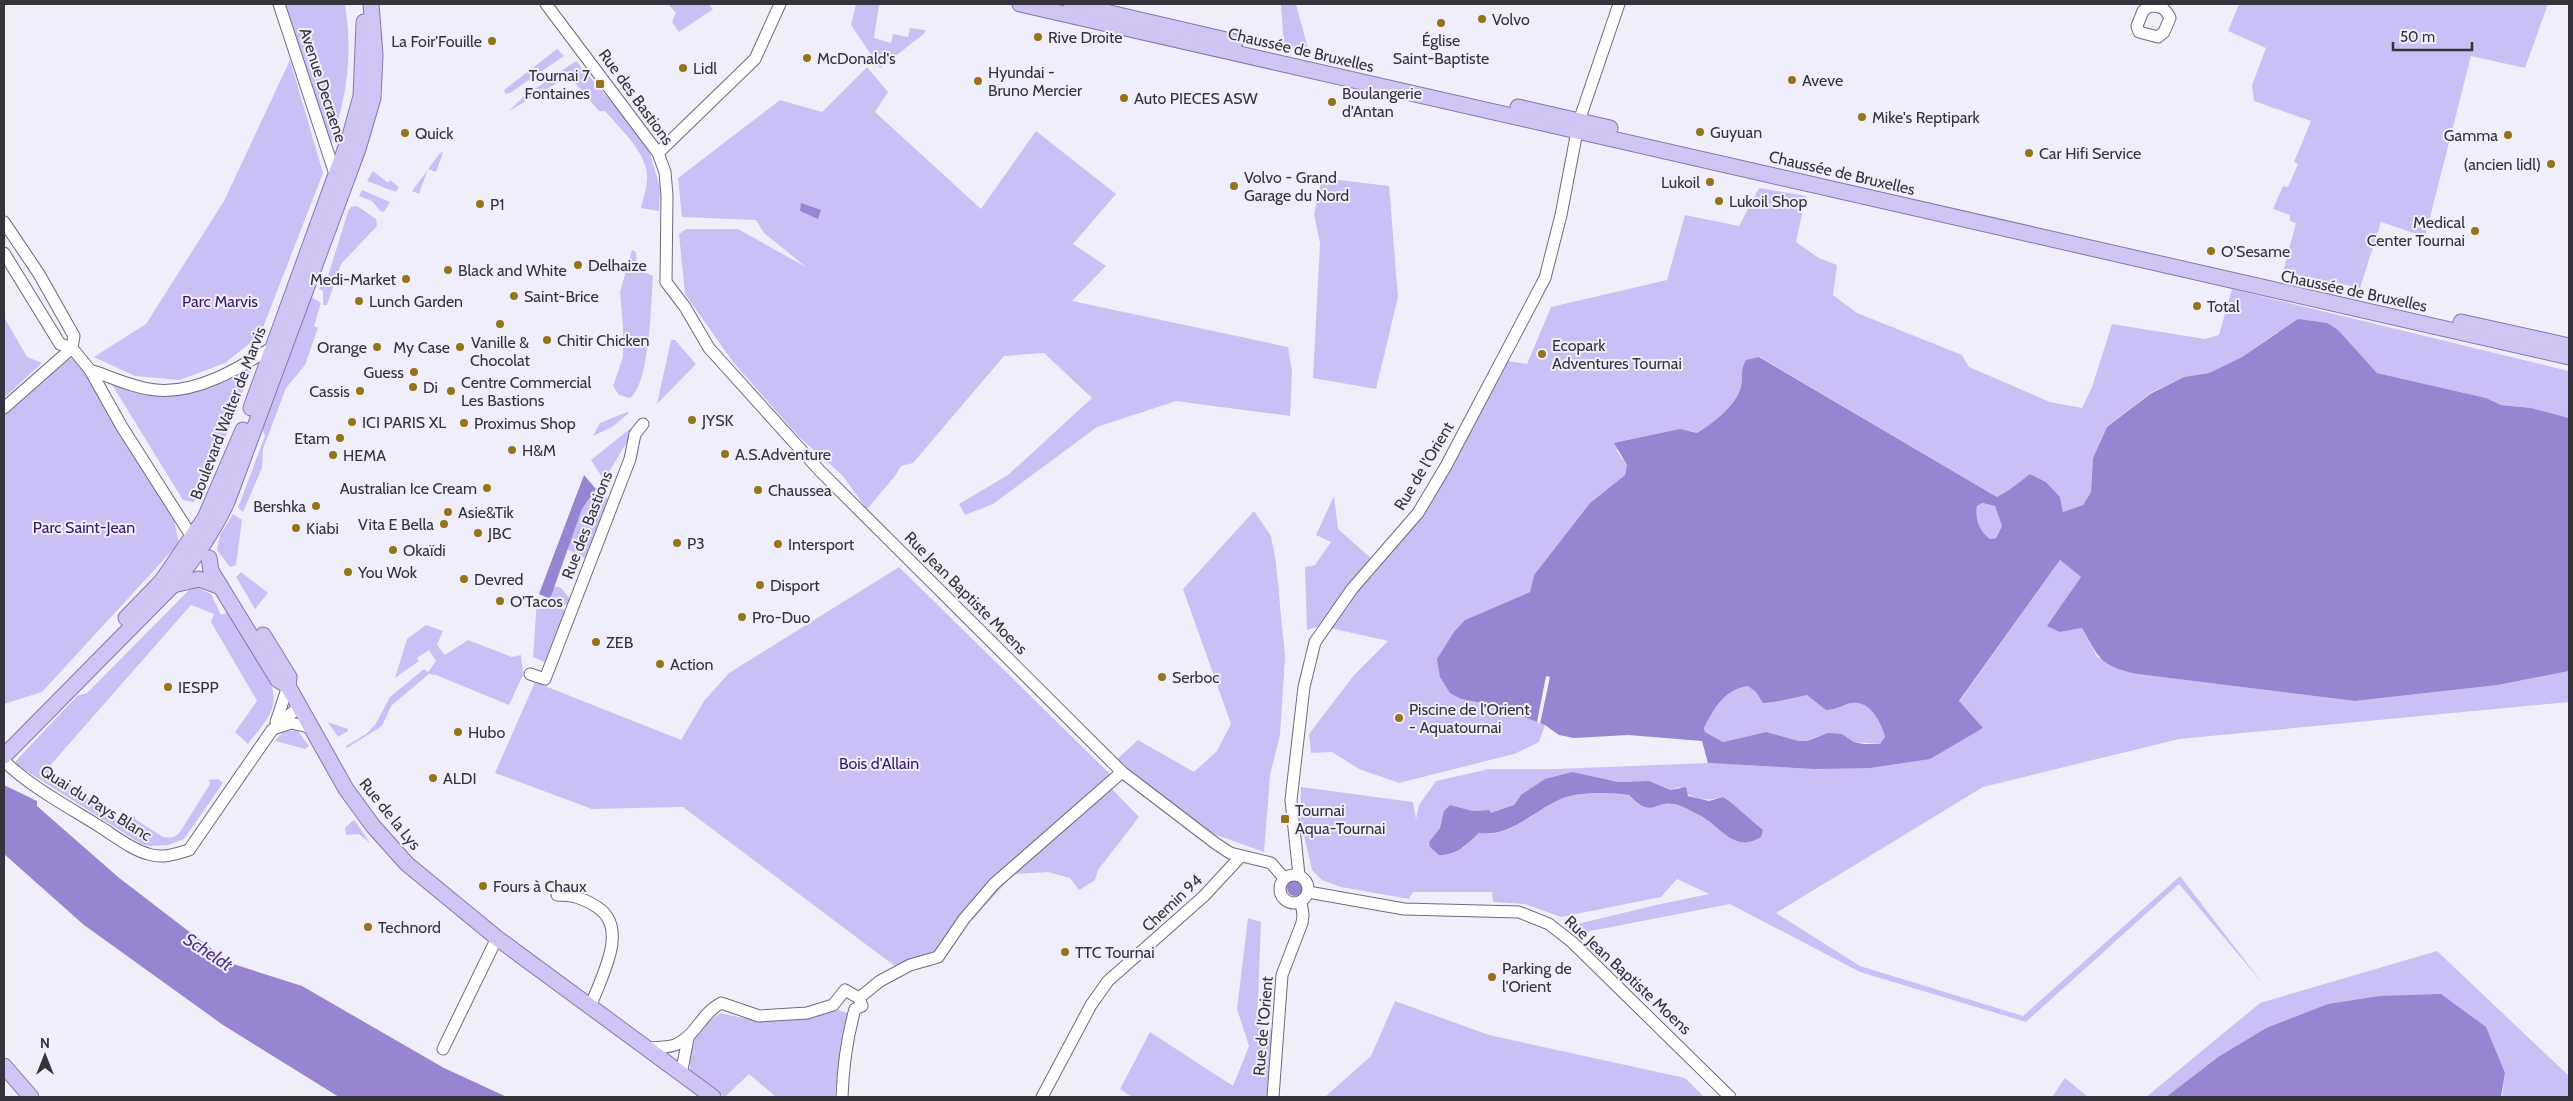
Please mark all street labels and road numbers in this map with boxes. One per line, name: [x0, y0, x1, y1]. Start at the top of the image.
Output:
street label: Chaussée de Bruxelles: [1226, 24, 1376, 76]
street label: Avenue Decraene: [296, 25, 350, 145]
street label: Rue des Bastions: [595, 45, 677, 149]
street label: Chaussée de Bruxelles: [1767, 147, 1917, 199]
street label: Chaussée de Bruxelles: [2279, 266, 2429, 316]
street label: Boulevard Walter de Marvis: [186, 324, 270, 502]
street label: Rue de l'Orient: [1390, 418, 1458, 514]
street label: Rue des Bastions: [558, 468, 616, 582]
street label: Rue Jean Baptiste Moens: [901, 528, 1032, 659]
street label: Quai du Pays Blanc: [37, 761, 155, 845]
street label: Rue de la Lys: [355, 774, 425, 854]
street label: Chemin 94: [1138, 870, 1206, 936]
street label: Rue Jean Baptiste Moens: [1561, 912, 1695, 1039]
street label: Rue de l'Orient: [1249, 975, 1277, 1077]

